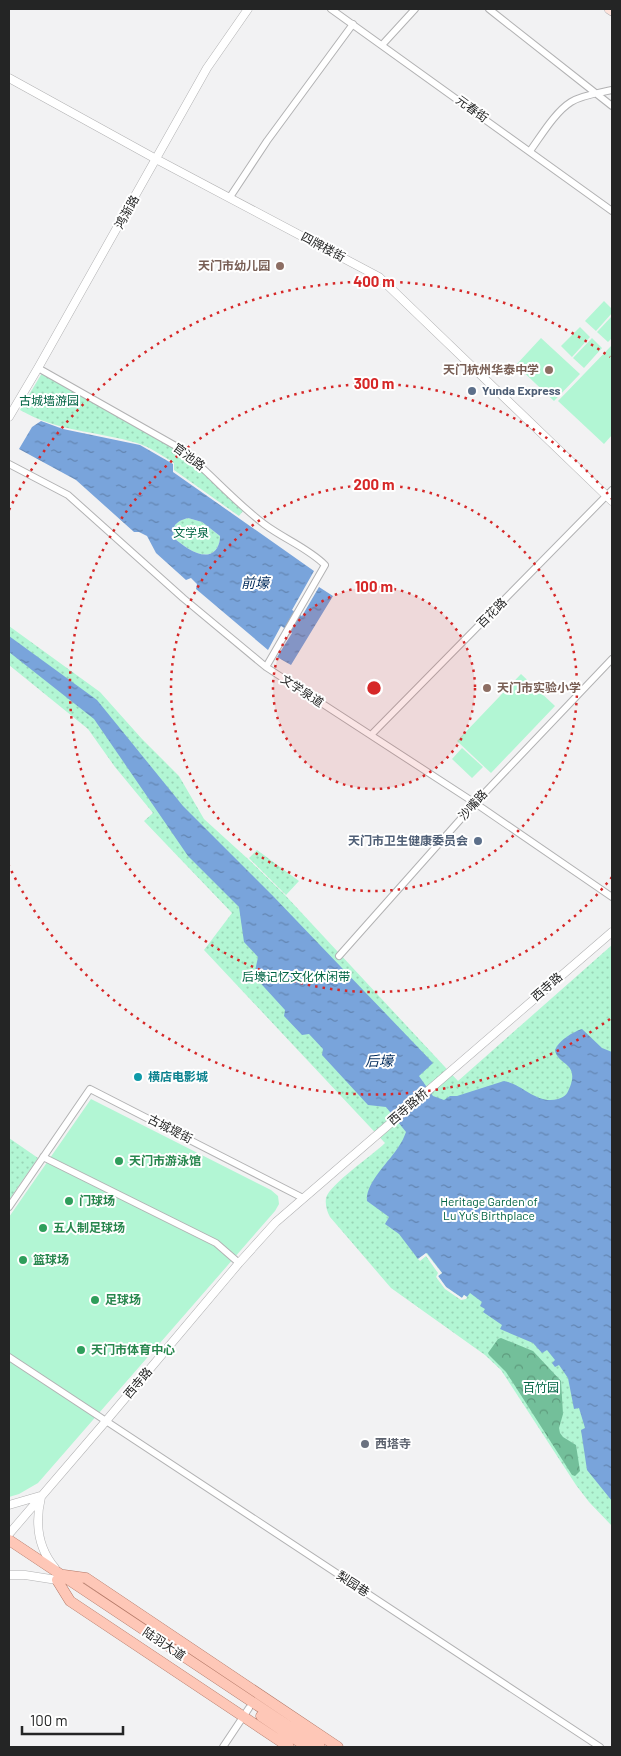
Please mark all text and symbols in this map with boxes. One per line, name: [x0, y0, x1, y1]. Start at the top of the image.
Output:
street label: 元春街: [454, 92, 491, 124]
street label: 鸿渐路: [111, 192, 141, 231]
street label: 四牌楼街: [299, 229, 348, 264]
place label: 天门市幼儿园: [198, 258, 270, 272]
marker: 天门市幼儿园: [274, 260, 286, 272]
text: 400 m: [353, 272, 395, 290]
place label: 天门杭州华泰中学: [443, 362, 539, 376]
marker: 天门杭州华泰中学: [543, 364, 555, 376]
text: 300 m: [354, 374, 394, 392]
place label: Yunda Express: [482, 383, 561, 397]
marker: Yunda Express: [466, 385, 478, 397]
park label: 古城墙游园: [19, 393, 79, 407]
street label: 官池路: [171, 440, 208, 473]
text: 200 m: [353, 475, 395, 493]
park label: 文学泉: [173, 525, 209, 539]
water label: 前壕: [241, 574, 272, 591]
text: 100 m: [355, 577, 393, 595]
street label: 百花路: [474, 595, 509, 630]
street label: 文学泉道: [279, 671, 326, 709]
centre of rings: [365, 679, 383, 697]
place label: 天门市实验小学: [497, 680, 581, 694]
marker: 天门市实验小学: [481, 682, 493, 694]
street label: 沙嘴路: [455, 786, 490, 822]
place label: 天门市卫生健康委员会: [348, 833, 468, 847]
marker: 天门市卫生健康委员会: [472, 835, 484, 847]
park label: 后壕记忆文化休闲带: [242, 969, 350, 983]
street label: 西寺路: [528, 969, 565, 1003]
water label: 后壕: [365, 1052, 396, 1069]
place label: 横店电影城: [148, 1069, 208, 1083]
marker: 横店电影城: [132, 1071, 144, 1083]
street label: 西寺路桥: [385, 1085, 430, 1127]
street label: 古城堤街: [146, 1111, 195, 1145]
place label: 天门市游泳馆: [129, 1153, 201, 1167]
marker: 天门市游泳馆: [113, 1155, 125, 1167]
place label: 门球场: [79, 1193, 115, 1207]
park label: Heritage Garden of Lu Yu’s Birthplace: [440, 1194, 538, 1222]
marker: 门球场: [63, 1195, 75, 1207]
place label: 五人制足球场: [53, 1220, 125, 1234]
marker: 五人制足球场: [37, 1222, 49, 1234]
place label: 篮球场: [33, 1252, 69, 1266]
marker: 篮球场: [17, 1254, 29, 1266]
place label: 足球场: [105, 1292, 141, 1306]
marker: 足球场: [89, 1294, 101, 1306]
place label: 天门市体育中心: [91, 1342, 175, 1356]
marker: 天门市体育中心: [75, 1344, 87, 1356]
street label: 西寺路: [120, 1364, 154, 1401]
park label: 百竹园: [523, 1380, 559, 1394]
place label: 西塔寺: [375, 1436, 411, 1450]
marker: 西塔寺: [359, 1438, 371, 1450]
street label: 梨园巷: [335, 1567, 372, 1599]
street label: 陆羽大道: [141, 1624, 188, 1662]
scale bar: [22, 1704, 124, 1736]
text: 100 m: [30, 1711, 68, 1729]

